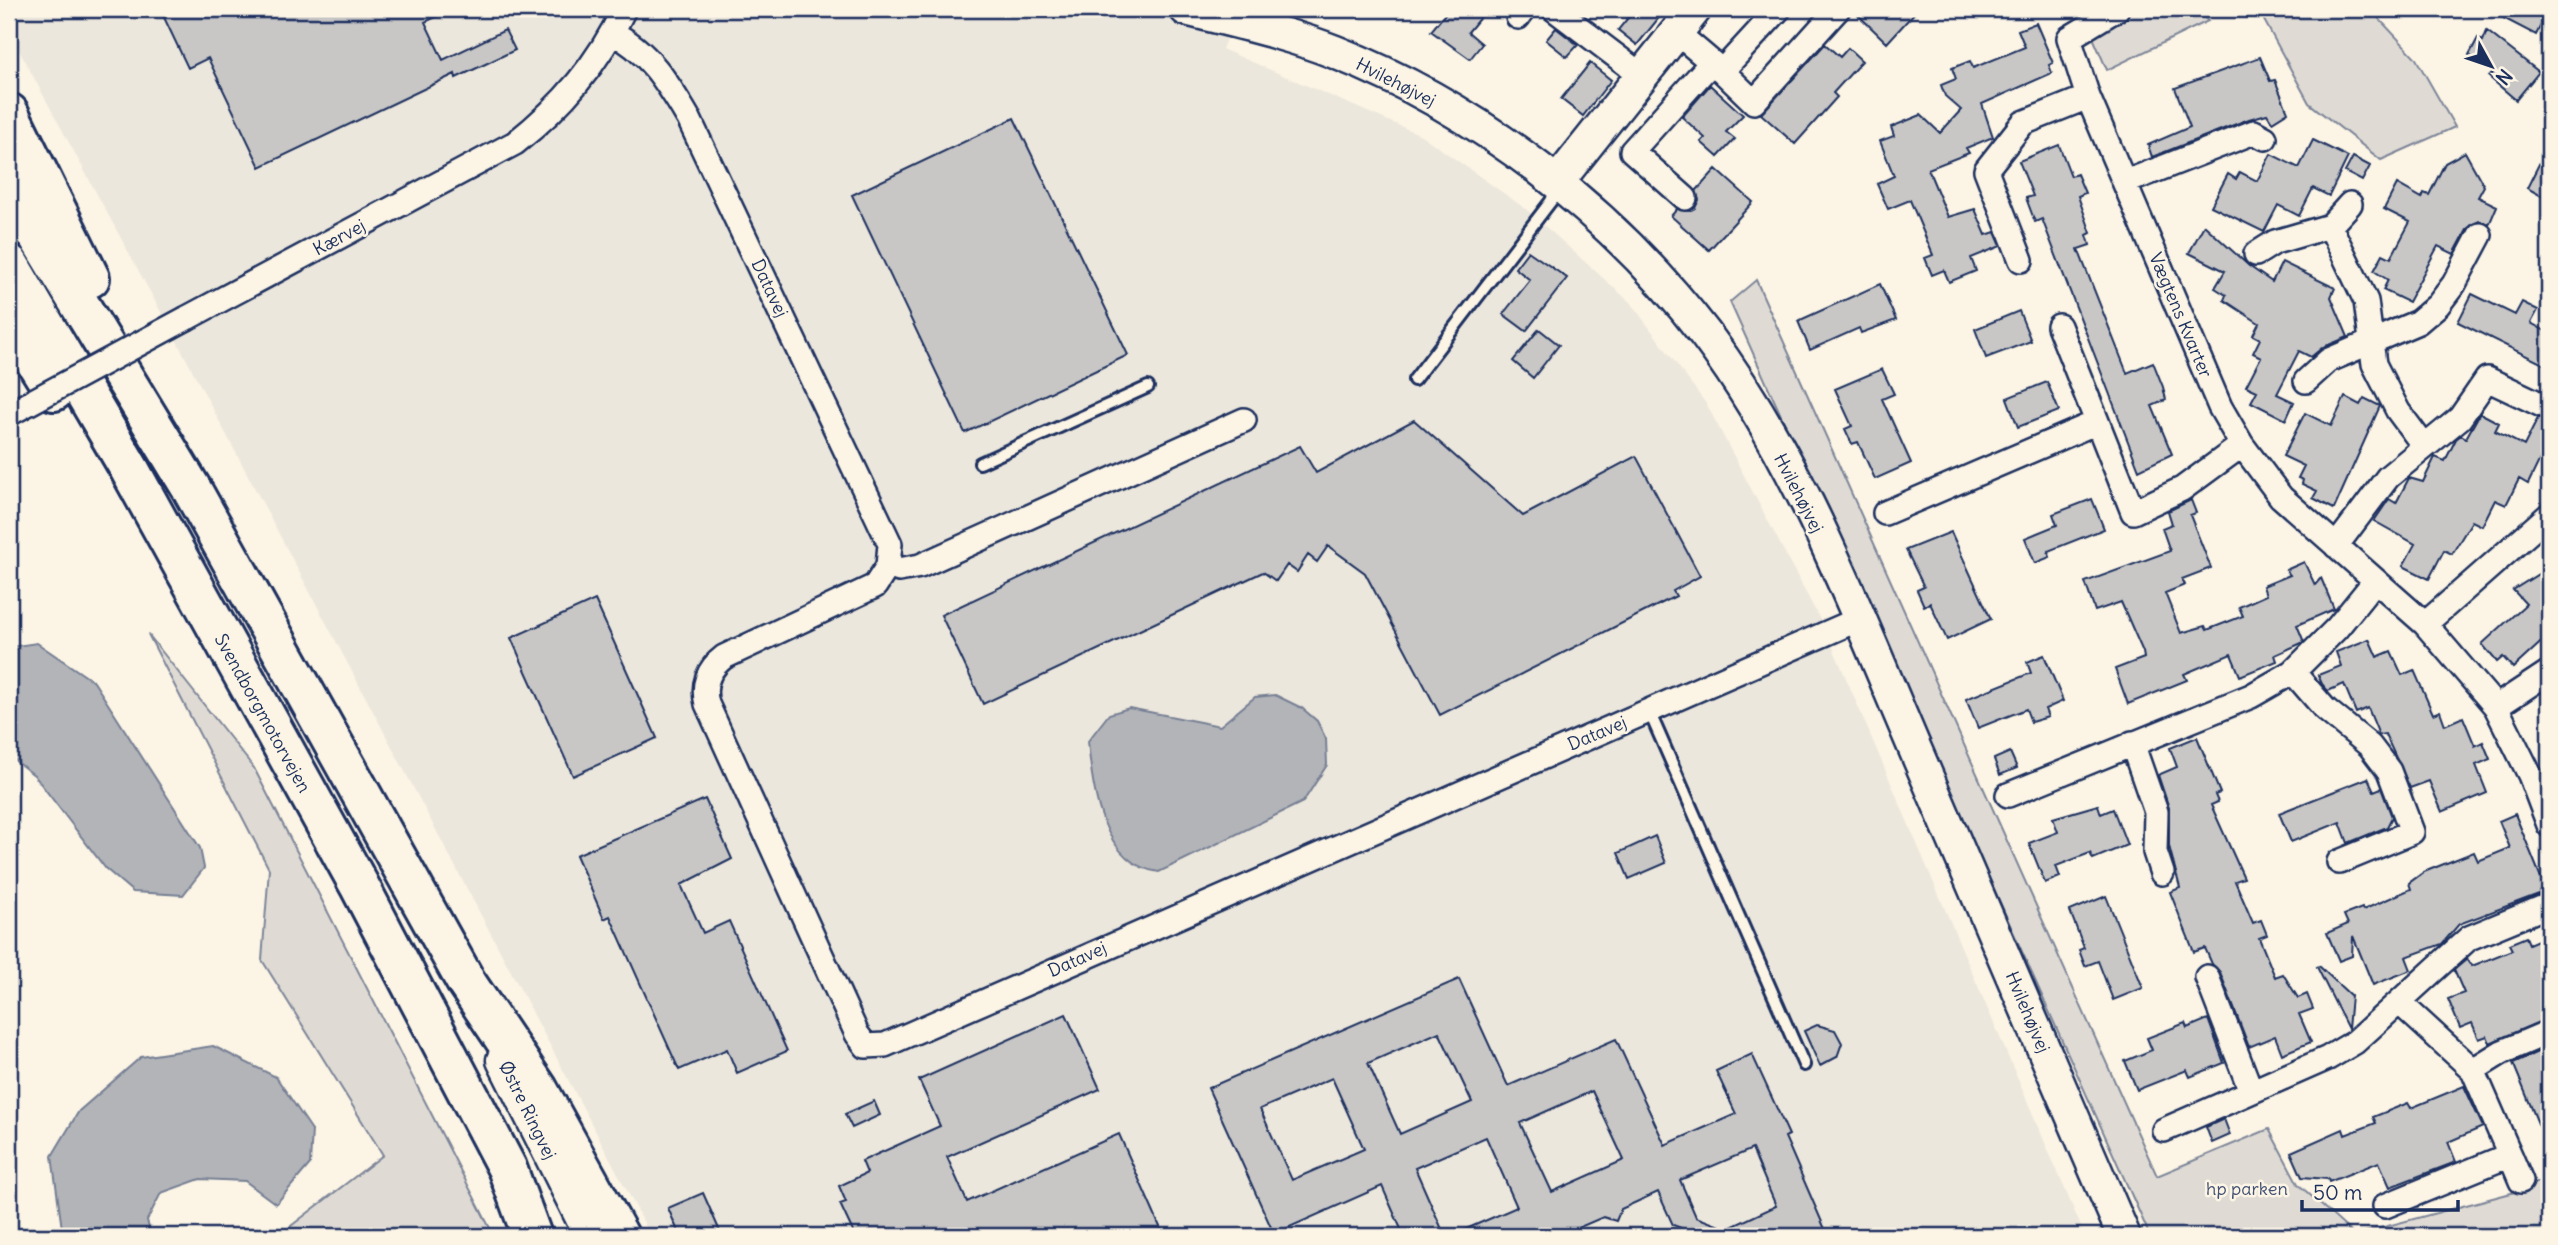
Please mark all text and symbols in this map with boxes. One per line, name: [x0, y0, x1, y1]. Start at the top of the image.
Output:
north arrow: [2456, 32, 2526, 102]
street label: Hvilehøjvej: [1352, 52, 1440, 112]
text: N: [2491, 64, 2517, 90]
street label: Kærvej: [309, 214, 369, 260]
street label: Vægtens Kvarter: [2144, 249, 2218, 382]
street label: Datavej: [747, 255, 793, 321]
street label: Hvilehøjvej: [1769, 449, 1829, 537]
street label: Svendborgmotorvejen: [210, 629, 316, 797]
street label: Datavej: [1564, 710, 1630, 756]
street label: Datavej: [1044, 936, 1110, 982]
street label: Hvilehøjvej: [2001, 968, 2055, 1056]
street label: Østre Ringvej: [494, 1057, 562, 1163]
scale bar: [2302, 1168, 2458, 1212]
park label: hp parken: [2206, 1177, 2288, 1200]
text: 50 m: [2313, 1179, 2362, 1206]

